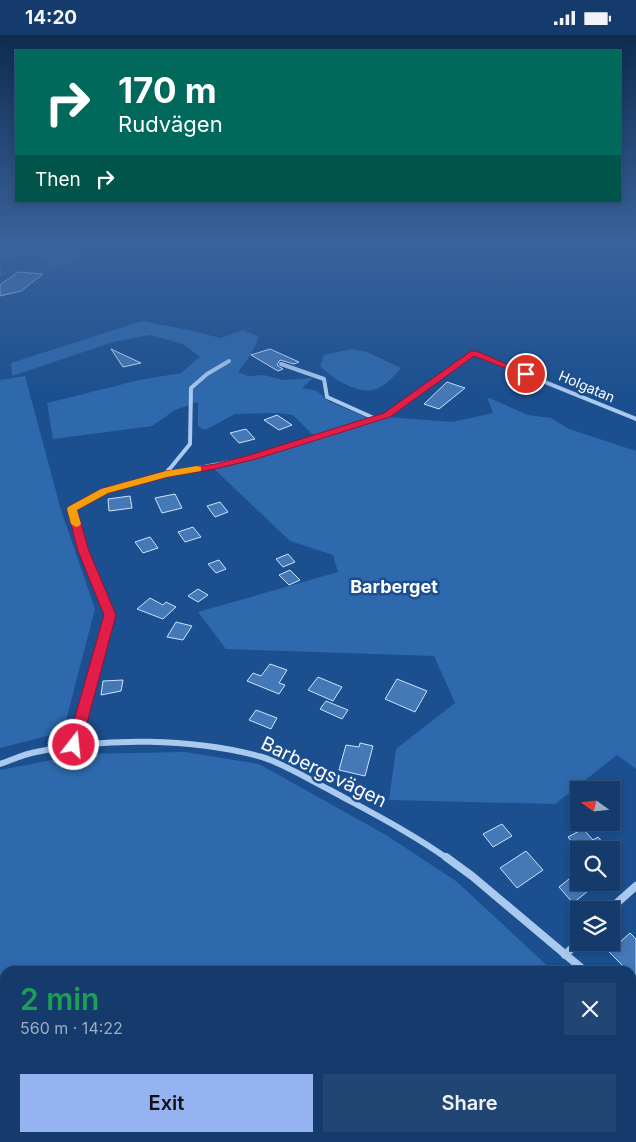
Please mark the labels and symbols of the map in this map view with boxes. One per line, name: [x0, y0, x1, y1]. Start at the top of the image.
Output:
pin: [505, 353, 547, 395]
street label: Holgatan: [556, 367, 618, 405]
district label: Barberget: [350, 576, 438, 597]
position arrow: [47, 718, 99, 770]
street label: Barbergsvägen: [257, 732, 391, 812]
north arrow: [570, 781, 620, 831]

